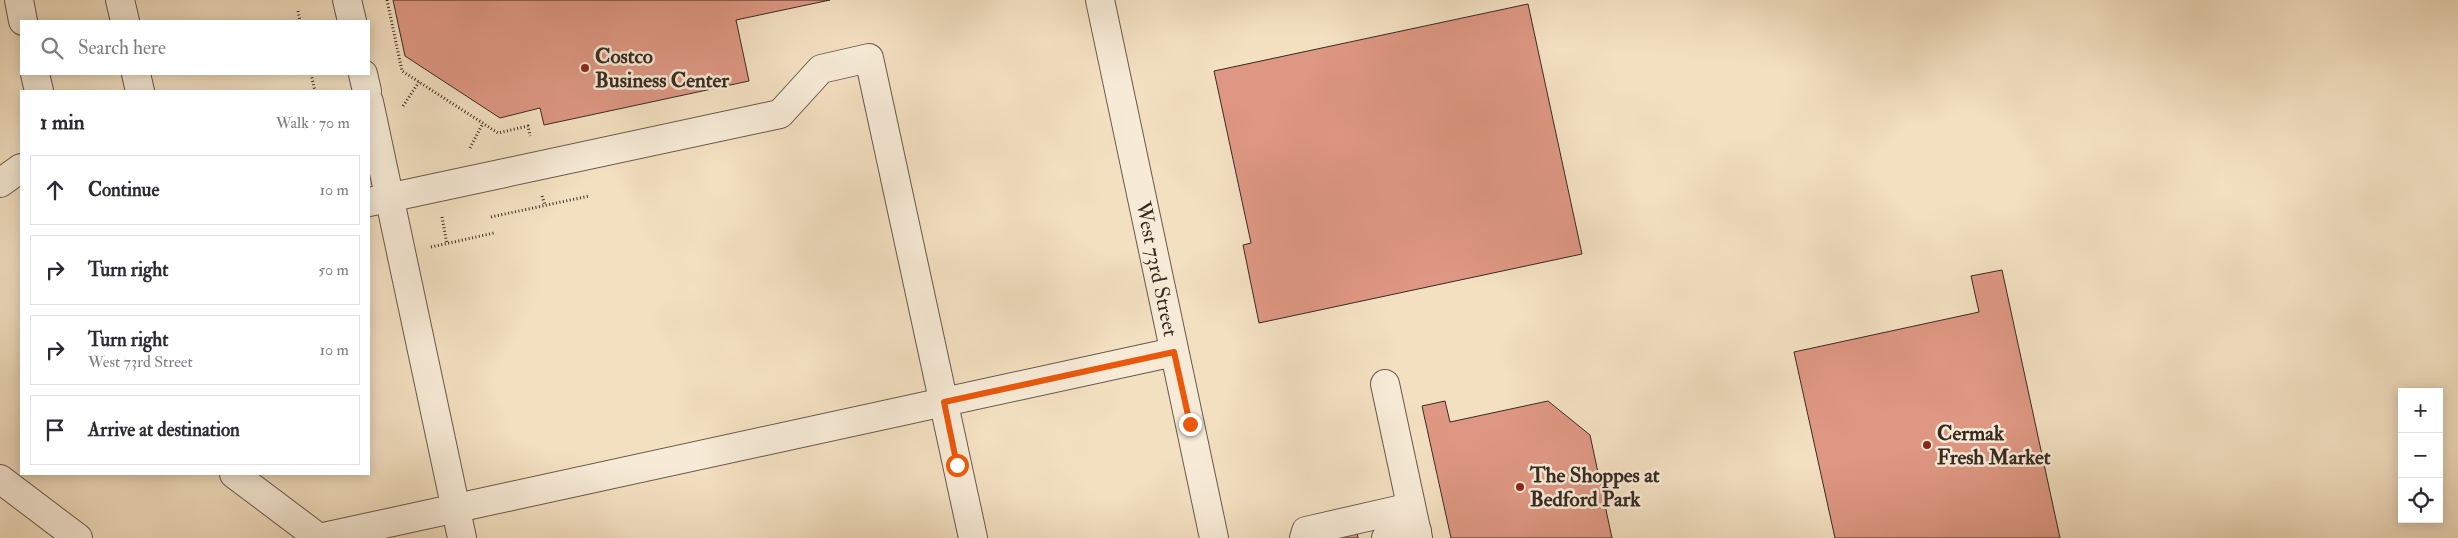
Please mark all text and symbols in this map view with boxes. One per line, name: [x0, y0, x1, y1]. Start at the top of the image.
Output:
search box: [20, 20, 370, 75]
icon: search: [38, 34, 66, 62]
text: Search here: [78, 36, 166, 60]
place label: Costco Business Center: [595, 43, 730, 94]
marker: Costco Business Center: [579, 62, 591, 74]
text: 1 min: [40, 109, 85, 136]
text: Walk · 70 m: [276, 113, 350, 133]
icon: ahead: [41, 176, 69, 204]
text: Continue: [88, 178, 159, 202]
text: 10 m: [319, 180, 349, 200]
street label: West 73rd Street: [1129, 198, 1185, 339]
icon: right: [41, 256, 69, 284]
text: Turn right: [88, 258, 168, 282]
text: 50 m: [318, 260, 349, 280]
text: Turn right: [88, 328, 168, 352]
icon: right: [41, 336, 69, 364]
text: 10 m: [319, 340, 349, 360]
text: West 73rd Street: [88, 352, 193, 372]
map controls: [2398, 388, 2443, 523]
button: +: [2398, 388, 2443, 433]
route end: [1179, 413, 1202, 436]
icon: arrive: [41, 416, 69, 444]
text: Arrive at destination: [88, 418, 240, 442]
place label: Cermak Fresh Market: [1937, 420, 2051, 471]
button: −: [2398, 433, 2443, 478]
marker: Cermak Fresh Market: [1921, 439, 1933, 451]
route start: [946, 454, 969, 477]
place label: The Shoppes at Bedford Park: [1529, 462, 1660, 513]
button: locate: [2398, 478, 2443, 523]
marker: The Shoppes at Bedford Park: [1514, 481, 1526, 493]

